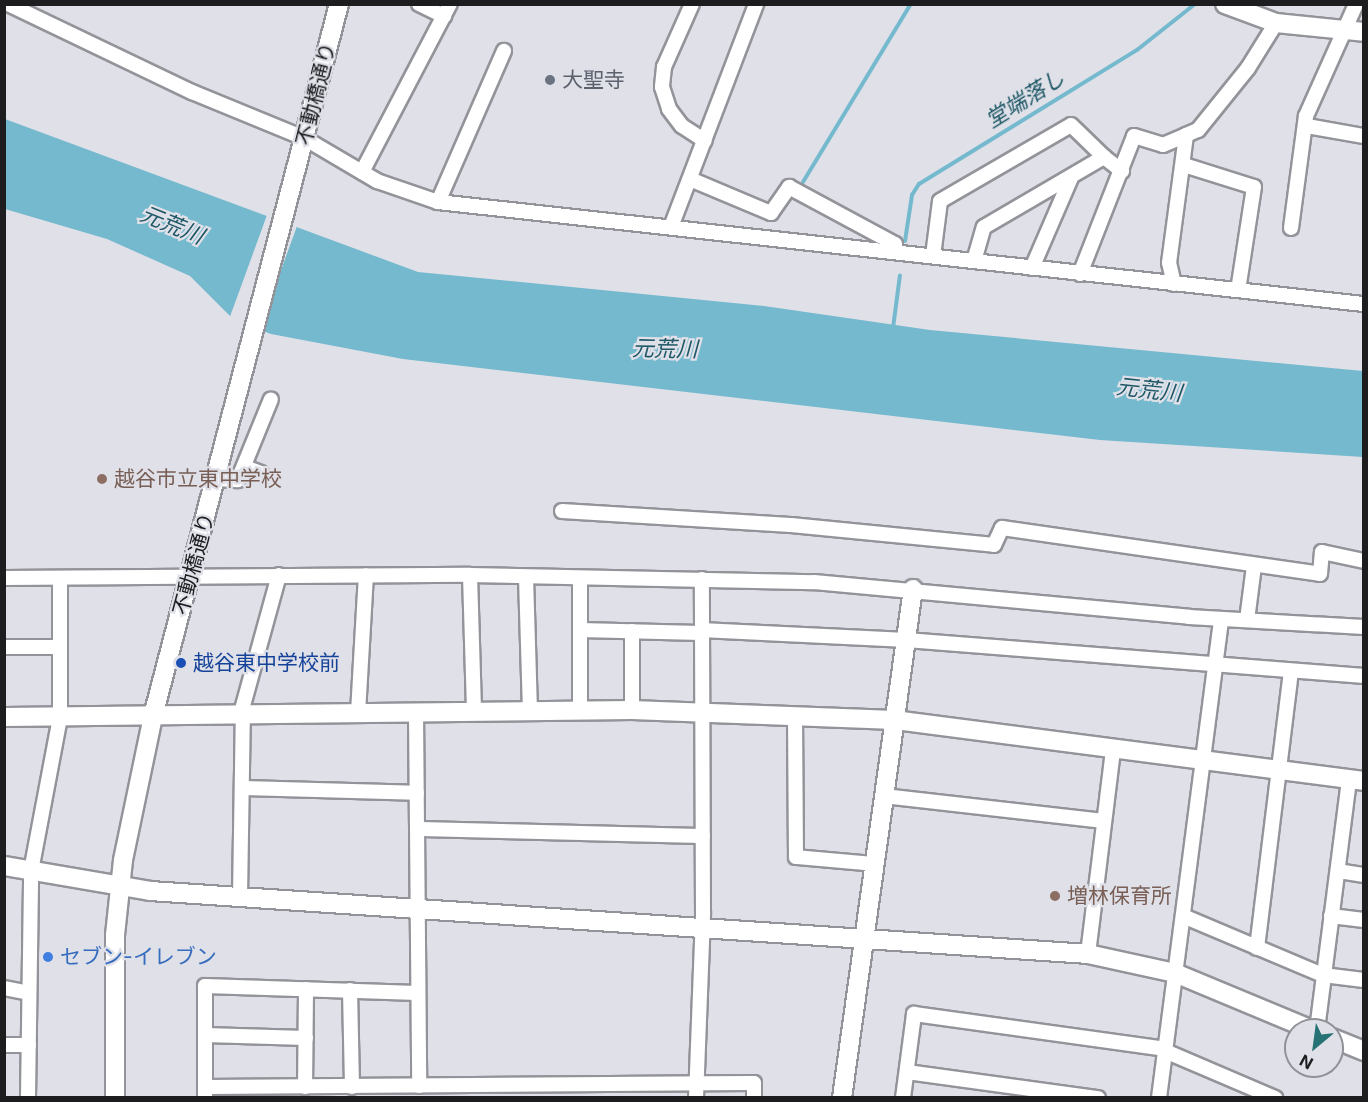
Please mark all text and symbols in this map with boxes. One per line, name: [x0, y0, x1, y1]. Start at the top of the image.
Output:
street label: 不動橋通り: [291, 40, 341, 148]
water label: 堂端落し: [981, 64, 1069, 134]
place label: 大聖寺: [562, 67, 625, 93]
marker: 大聖寺: [543, 73, 557, 87]
water label: 元荒川: [136, 200, 208, 250]
water label: 元荒川: [632, 335, 698, 363]
water label: 元荒川: [1115, 373, 1183, 407]
place label: 越谷市立東中学校: [114, 466, 282, 492]
marker: 越谷市立東中学校: [95, 472, 109, 486]
street label: 不動橋通り: [168, 510, 220, 618]
place label: 越谷東中学校前: [193, 650, 340, 676]
marker: 越谷東中学校前: [174, 656, 188, 670]
place label: 増林保育所: [1067, 883, 1172, 909]
marker: 増林保育所: [1048, 889, 1062, 903]
place label: セブン-イレブン: [60, 944, 217, 970]
marker: セブン-イレブン: [41, 950, 55, 964]
north arrow: [1284, 1018, 1344, 1078]
text: N: [1296, 1050, 1316, 1074]

